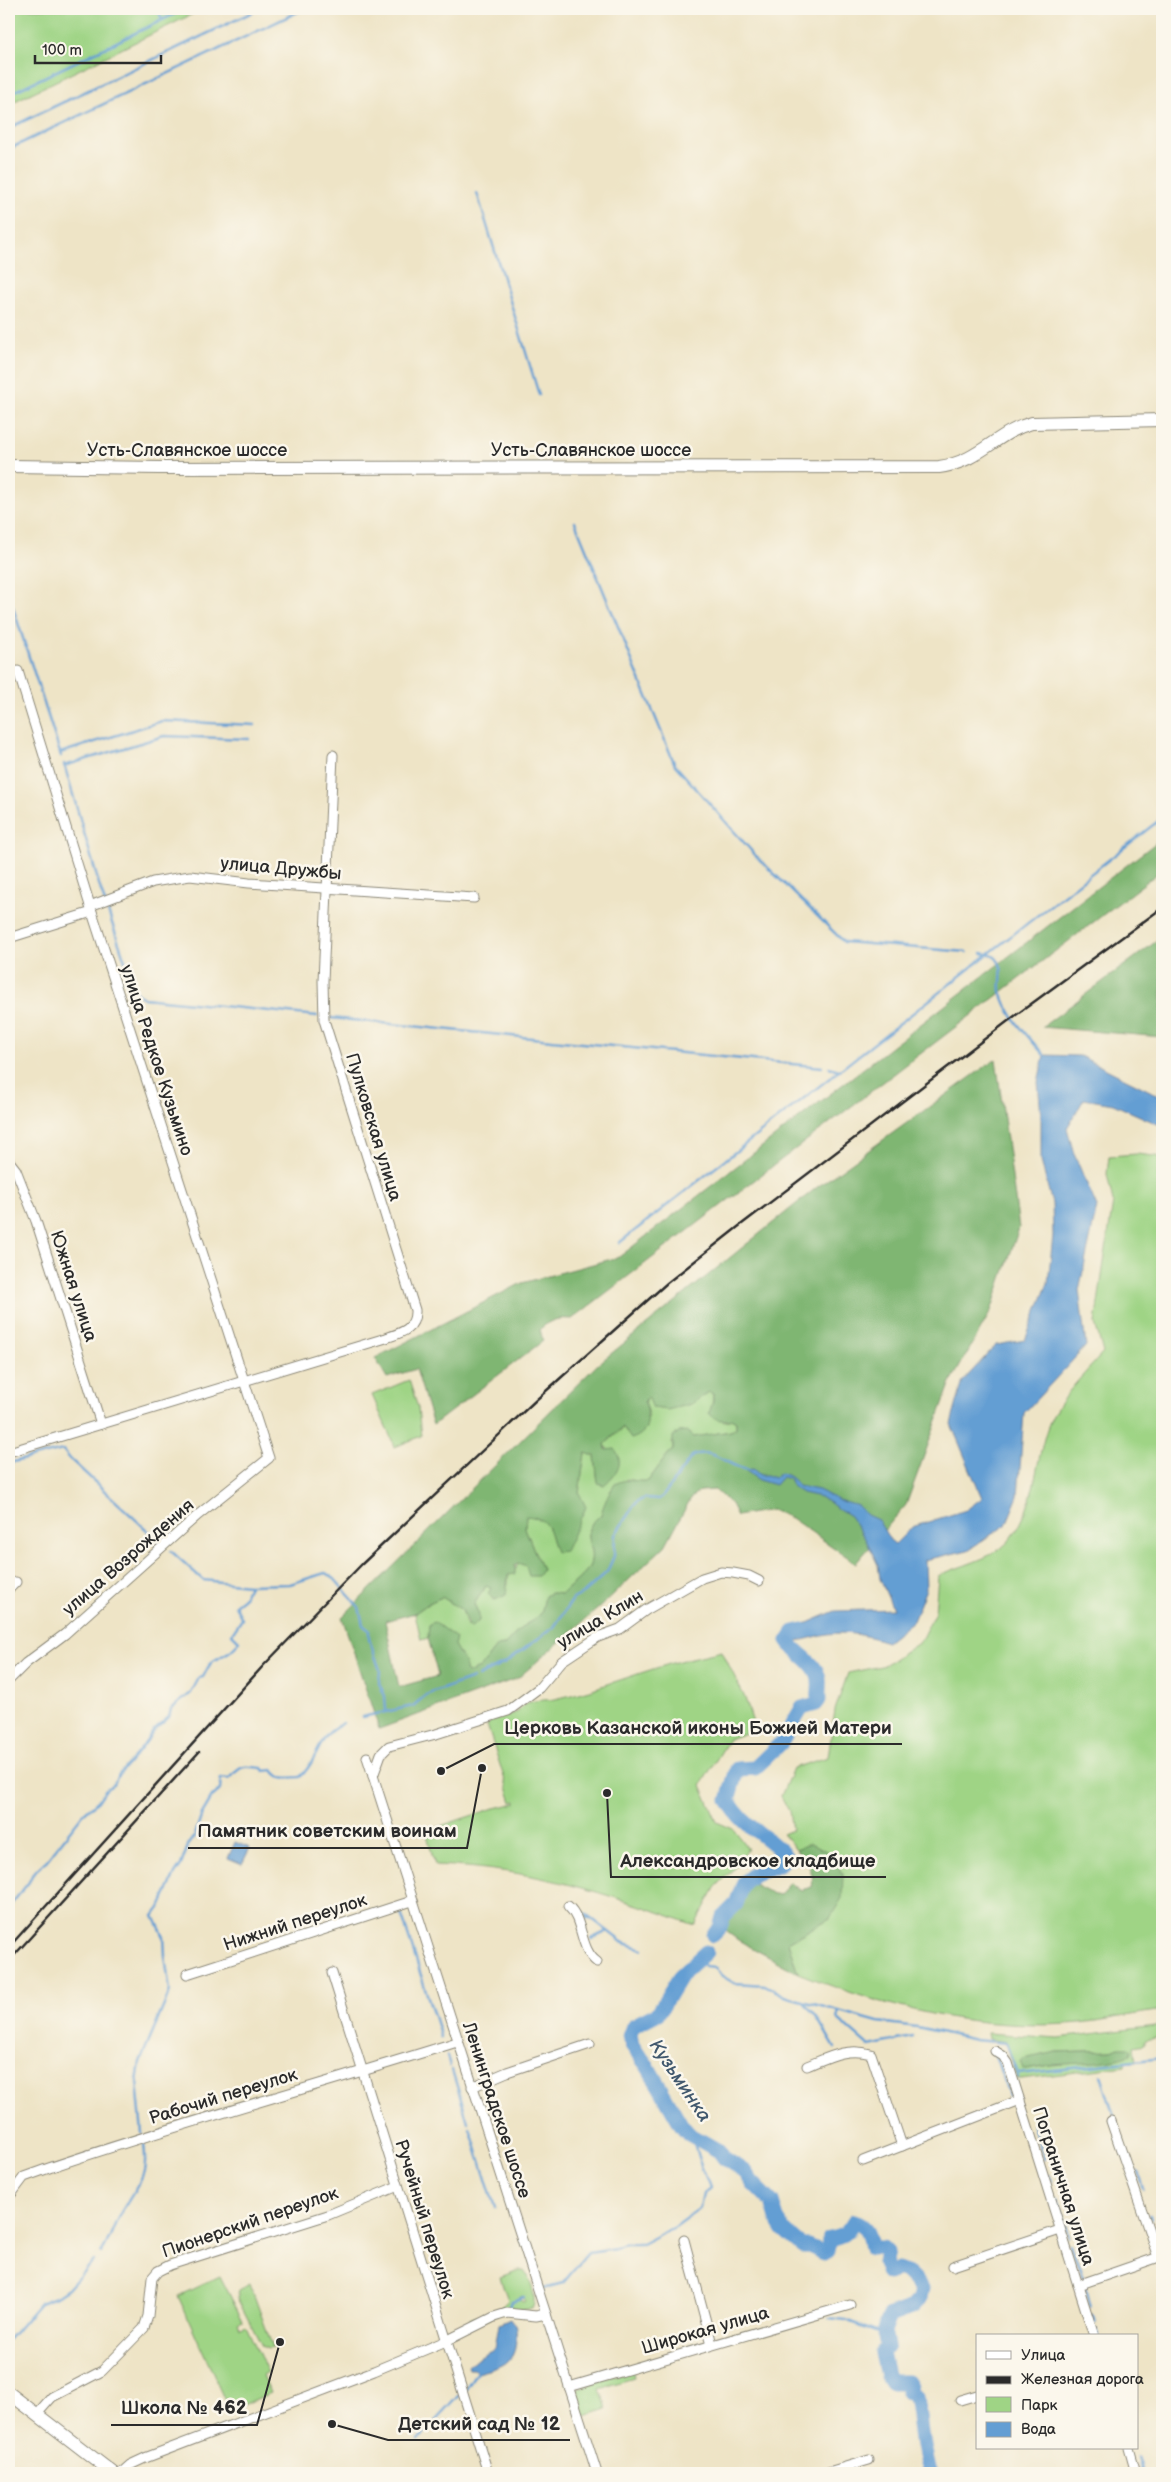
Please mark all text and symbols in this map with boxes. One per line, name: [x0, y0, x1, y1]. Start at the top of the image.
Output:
scale bar: [35, 32, 161, 64]
text: 100 m: [42, 41, 82, 60]
street label: Усть-Славянское шоссе: [87, 440, 287, 461]
street label: Усть-Славянское шоссе: [491, 440, 691, 461]
street label: улица Дружбы: [220, 853, 342, 884]
street label: улица Редкое Кузьмино: [116, 962, 197, 1158]
street label: Пулковская улица: [341, 1051, 406, 1204]
street label: Южная улица: [46, 1228, 101, 1345]
street label: улица Возрождения: [58, 1495, 198, 1620]
street label: улица Клин: [553, 1586, 647, 1653]
callout: Церковь Казанской иконы Божией Матери: [494, 1710, 902, 1744]
text: Церковь Казанской иконы Божией Матери: [504, 1717, 892, 1740]
callout: Памятник советским воинам: [188, 1814, 467, 1848]
text: Памятник советским воинам: [197, 1820, 457, 1843]
callout: Александровское кладбище: [611, 1843, 886, 1877]
text: Александровское кладбище: [619, 1850, 876, 1873]
street label: Нижний переулок: [221, 1889, 370, 1956]
street label: Ленинградское шоссе: [458, 2018, 535, 2201]
water label: Кузьминка: [644, 2035, 716, 2127]
street label: Рабочий переулок: [146, 2064, 300, 2129]
street label: Пограничная улица: [1028, 2104, 1099, 2269]
street label: Ручейный переулок: [390, 2137, 459, 2302]
street label: Пионерский переулок: [159, 2182, 341, 2263]
street label: Широкая улица: [639, 2302, 772, 2359]
legend: [976, 2334, 1138, 2450]
text: Улица: [1021, 2346, 1066, 2365]
text: Железная дорога: [1021, 2370, 1144, 2389]
callout: Школа № 462: [111, 2391, 257, 2425]
text: Парк: [1021, 2396, 1058, 2415]
text: Школа № 462: [121, 2397, 248, 2420]
callout: Детский сад № 12: [388, 2406, 570, 2440]
text: Детский сад № 12: [398, 2413, 561, 2436]
text: Вода: [1021, 2420, 1056, 2439]

